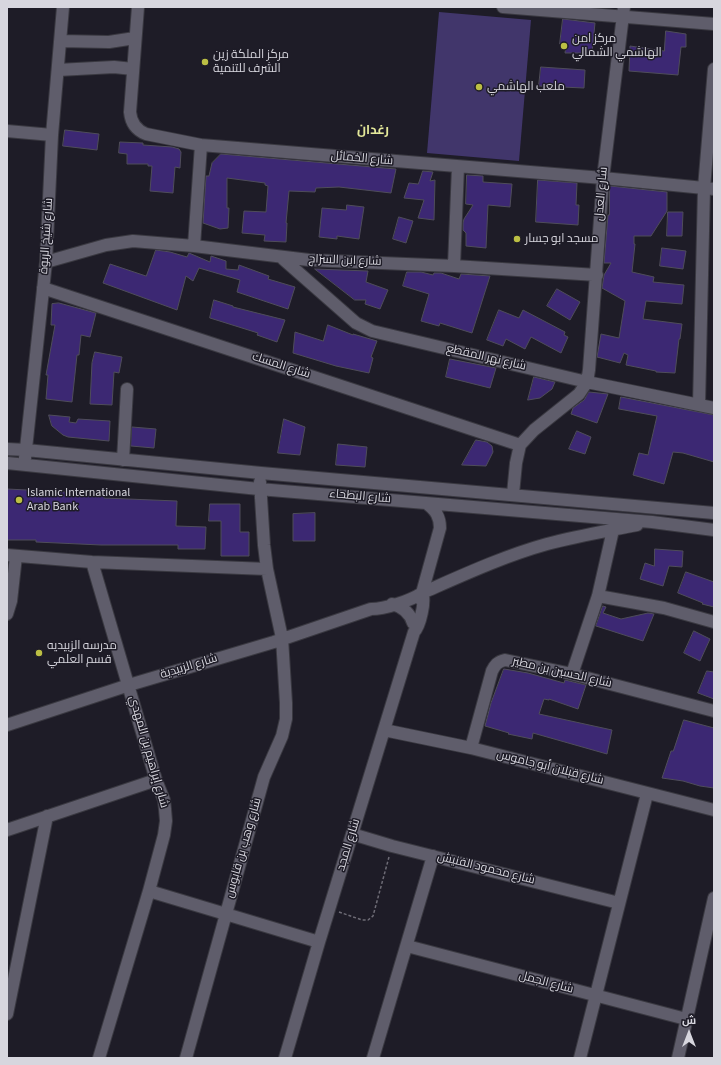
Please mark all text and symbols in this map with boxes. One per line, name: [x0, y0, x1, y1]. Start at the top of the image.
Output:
place label: مركز امن الهاشمي الشمالي: [572, 32, 662, 60]
marker: مركز امن الهاشمي الشمالي: [559, 41, 569, 51]
place label: مركز الملكة زين الشرف للتنمية: [213, 48, 289, 76]
marker: مركز الملكة زين الشرف للتنمية: [200, 57, 210, 67]
place label: ملعب الهاشمي: [487, 80, 565, 94]
marker: ملعب الهاشمي: [474, 82, 484, 92]
district label: رغدان: [357, 123, 389, 139]
street label: شارع الخمائل: [330, 149, 394, 169]
street label: شارع العدل: [592, 166, 612, 222]
street label: شارع شيخ الربوة: [37, 197, 57, 275]
place label: مسجد ابو جسار: [525, 232, 599, 246]
marker: مسجد ابو جسار: [512, 234, 522, 244]
street label: شارع ابن السرّاج: [308, 253, 382, 269]
street label: شارع نهر المقطع: [445, 342, 527, 374]
street label: شارع المسك: [250, 350, 312, 382]
place label: Islamic International Arab Bank: [27, 486, 130, 514]
street label: شارع البطحاء: [328, 487, 392, 507]
marker: Islamic International Arab Bank: [14, 495, 24, 505]
place label: مدرسه الزبيديه قسم العلمي: [47, 639, 117, 667]
marker: مدرسه الزبيديه قسم العلمي: [34, 648, 44, 658]
street label: شارع الزبيدية: [159, 651, 219, 683]
street label: شارع الحسين بن مطير: [511, 655, 613, 691]
street label: شارع إبراهيم بن المهدي: [125, 694, 171, 810]
street label: شارع قبلان أبو جاموس: [495, 748, 605, 788]
street label: شارع وهب بن قابوس: [223, 796, 265, 900]
street label: شارع المجد: [334, 817, 364, 873]
street label: شارع محمود الفنيش: [436, 850, 536, 888]
street label: شارع الجمل: [517, 969, 575, 997]
north arrow: [669, 1013, 709, 1053]
text: ش: [682, 1013, 696, 1028]

